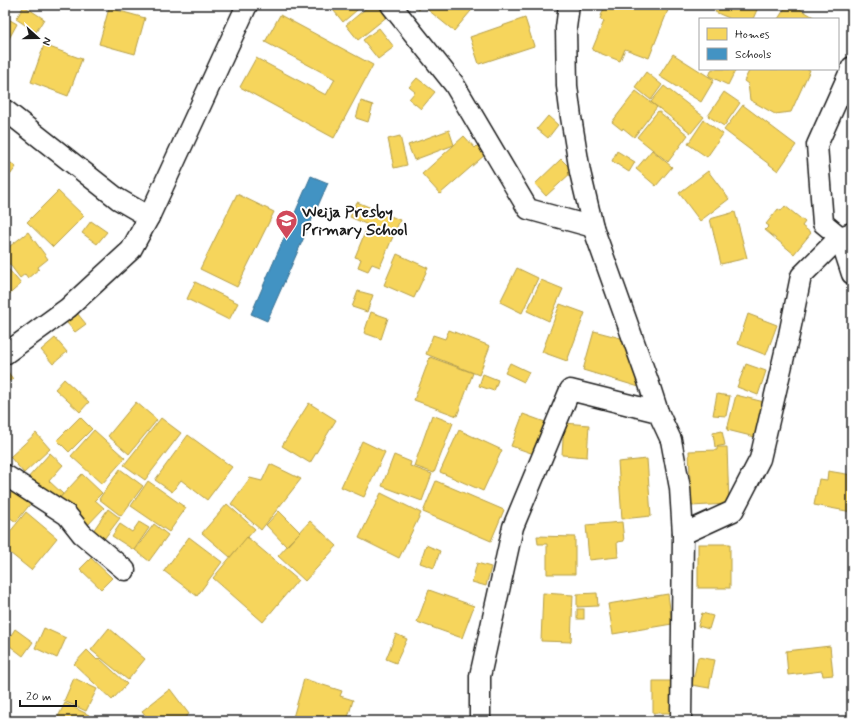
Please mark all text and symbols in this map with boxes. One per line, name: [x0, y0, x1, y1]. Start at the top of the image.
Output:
north arrow: [18, 18, 58, 58]
legend: [699, 18, 839, 70]
text: Homes: [735, 27, 770, 43]
text: N: [39, 35, 54, 47]
text: Schools: [735, 47, 771, 63]
place label: Weija Presby Primary School: [301, 202, 408, 241]
school or university icon: Weija Presby Primary School: [273, 207, 299, 240]
scale bar: [20, 682, 76, 708]
text: 20 m: [26, 689, 52, 705]

